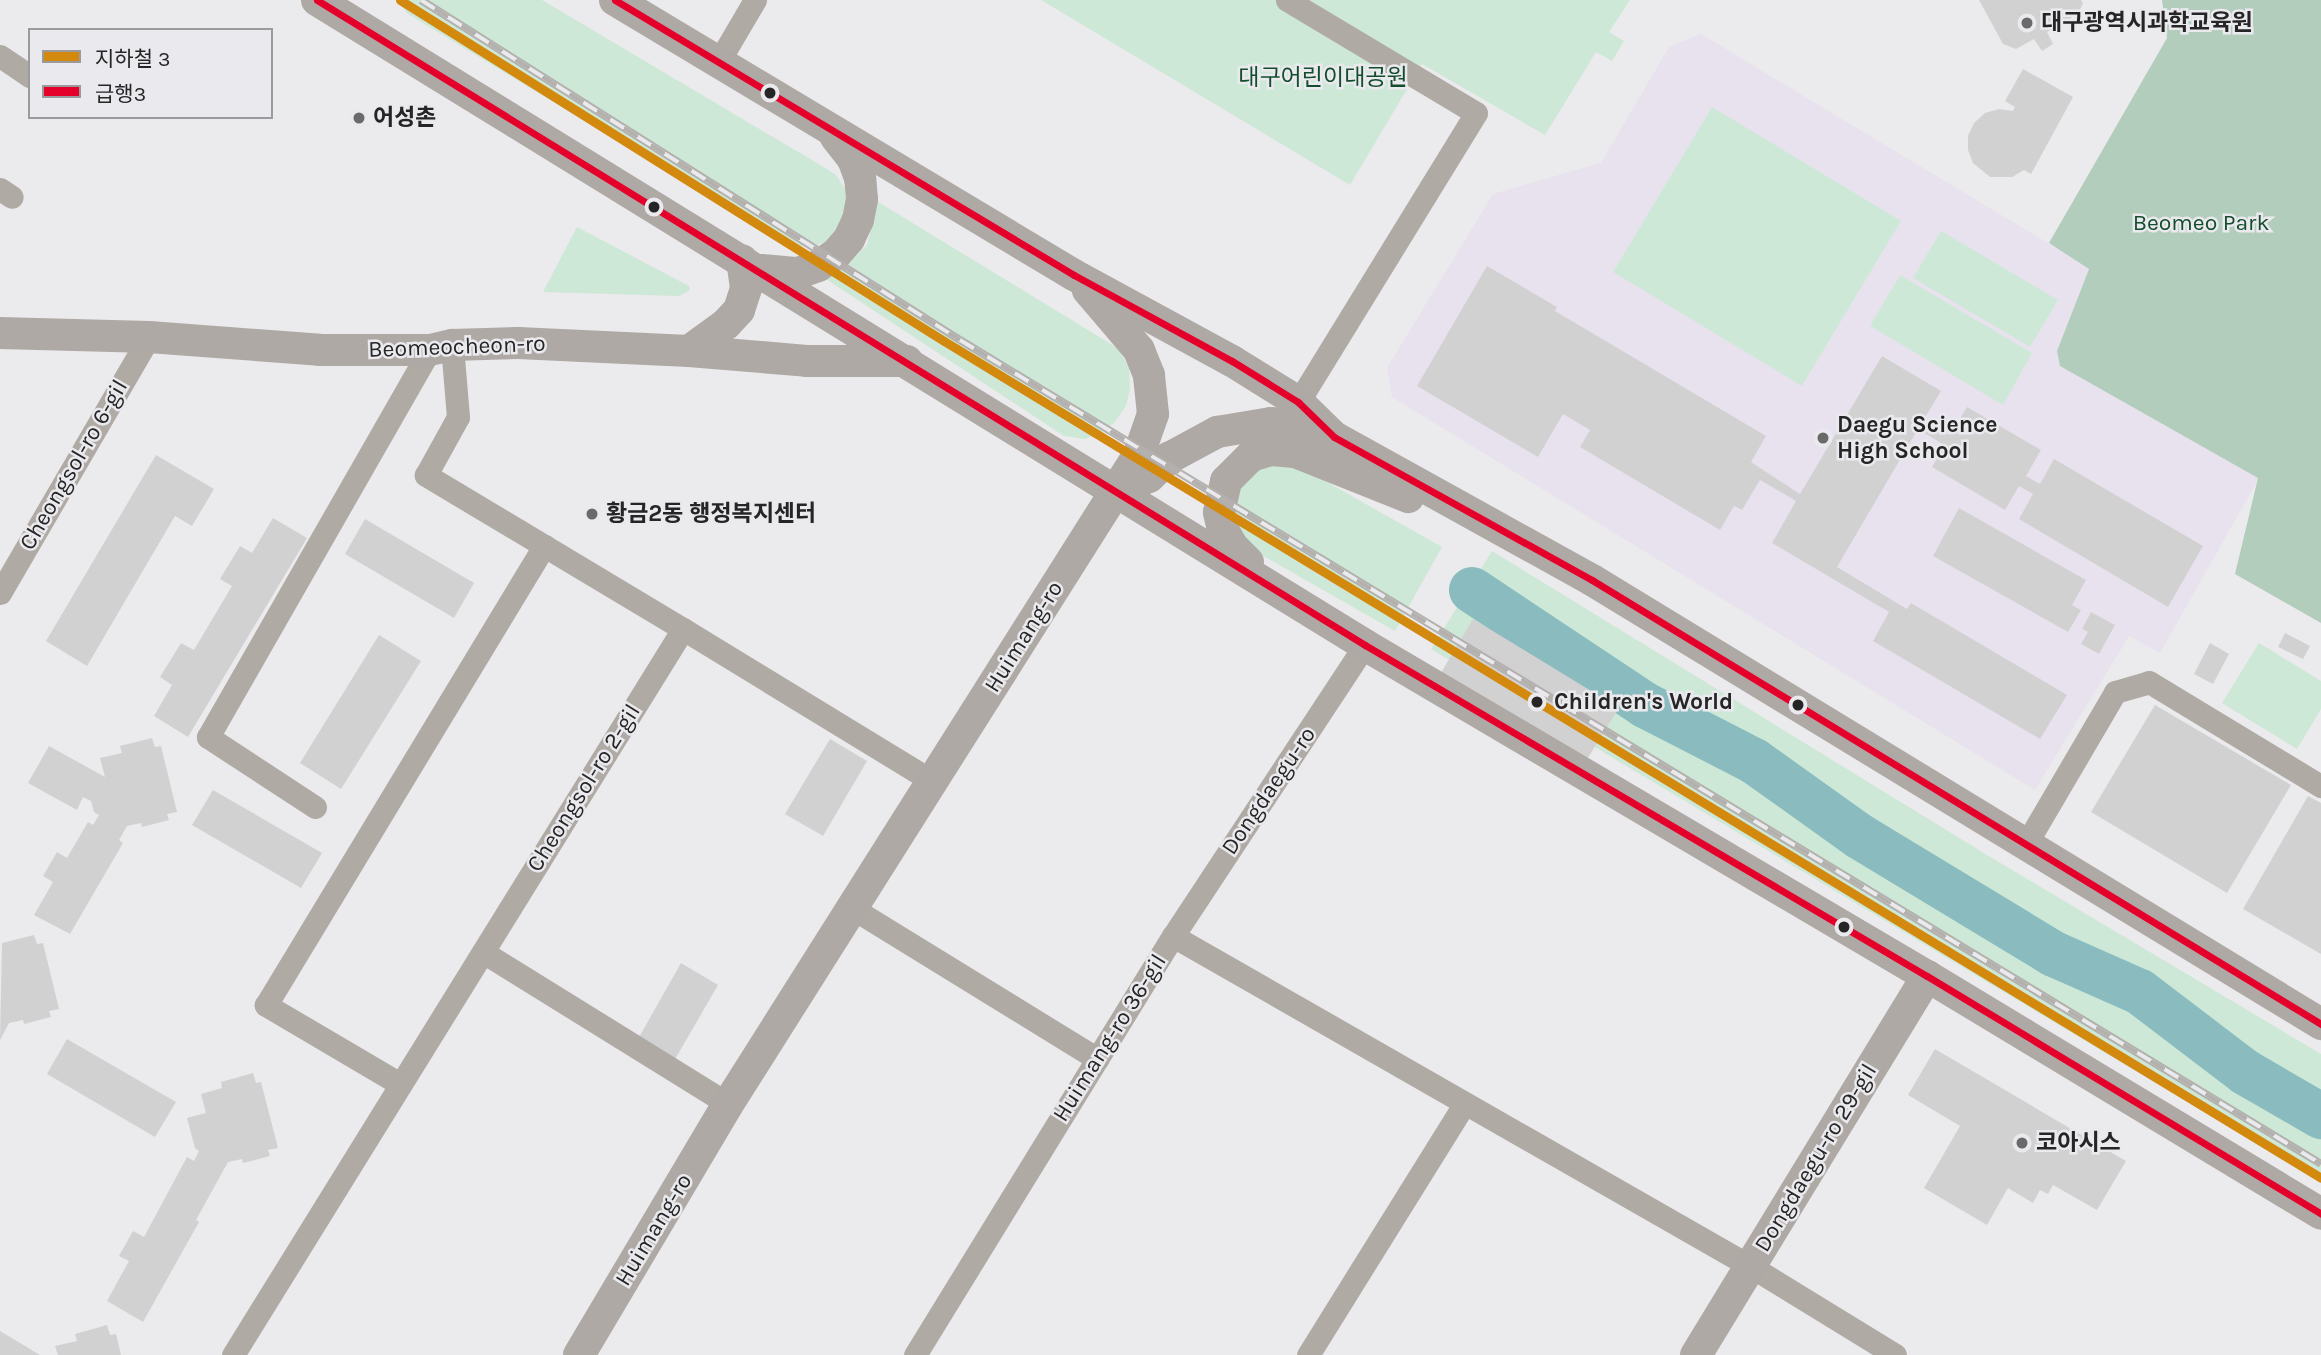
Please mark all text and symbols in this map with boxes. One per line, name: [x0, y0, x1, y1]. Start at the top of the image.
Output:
place label: 대구광역시과학교육원: [2041, 9, 2253, 37]
marker: 대구광역시과학교육원: [2019, 15, 2035, 31]
legend: [28, 28, 273, 119]
text: 지하철 3: [95, 47, 170, 71]
park label: 대구어린이대공원: [1238, 64, 1408, 92]
text: 급행3: [95, 82, 146, 106]
unlabelled marker: [763, 86, 777, 100]
place label: 어성촌: [373, 104, 436, 132]
marker: 어성촌: [351, 110, 367, 126]
unlabelled marker: [647, 200, 661, 214]
park label: Beomeo Park: [2133, 209, 2269, 237]
street label: Beomeocheon-ro: [368, 330, 546, 364]
street label: Cheongsol-ro 6-gil: [14, 375, 134, 555]
place label: Daegu Science High School: [1837, 411, 1997, 465]
marker: Daegu Science High School: [1815, 430, 1831, 446]
place label: 황금2동 행정복지센터: [606, 500, 816, 528]
marker: 황금2동 행정복지센터: [584, 506, 600, 522]
street label: Huimang-ro: [979, 576, 1069, 698]
place label: Children's World: [1554, 688, 1733, 716]
marker: Children's World: [1526, 691, 1548, 713]
unlabelled marker: [1791, 698, 1805, 712]
street label: Cheongsol-ro 2-gil: [521, 699, 647, 877]
street label: Dongdaegu-ro: [1216, 722, 1322, 860]
unlabelled marker: [1837, 920, 1851, 934]
street label: Huimang-ro 36-gil: [1047, 949, 1173, 1127]
street label: Dongdaegu-ro 29-gil: [1749, 1059, 1883, 1257]
place label: 코아시스: [2036, 1129, 2121, 1157]
marker: 코아시스: [2014, 1135, 2030, 1151]
street label: Huimang-ro: [610, 1169, 698, 1291]

